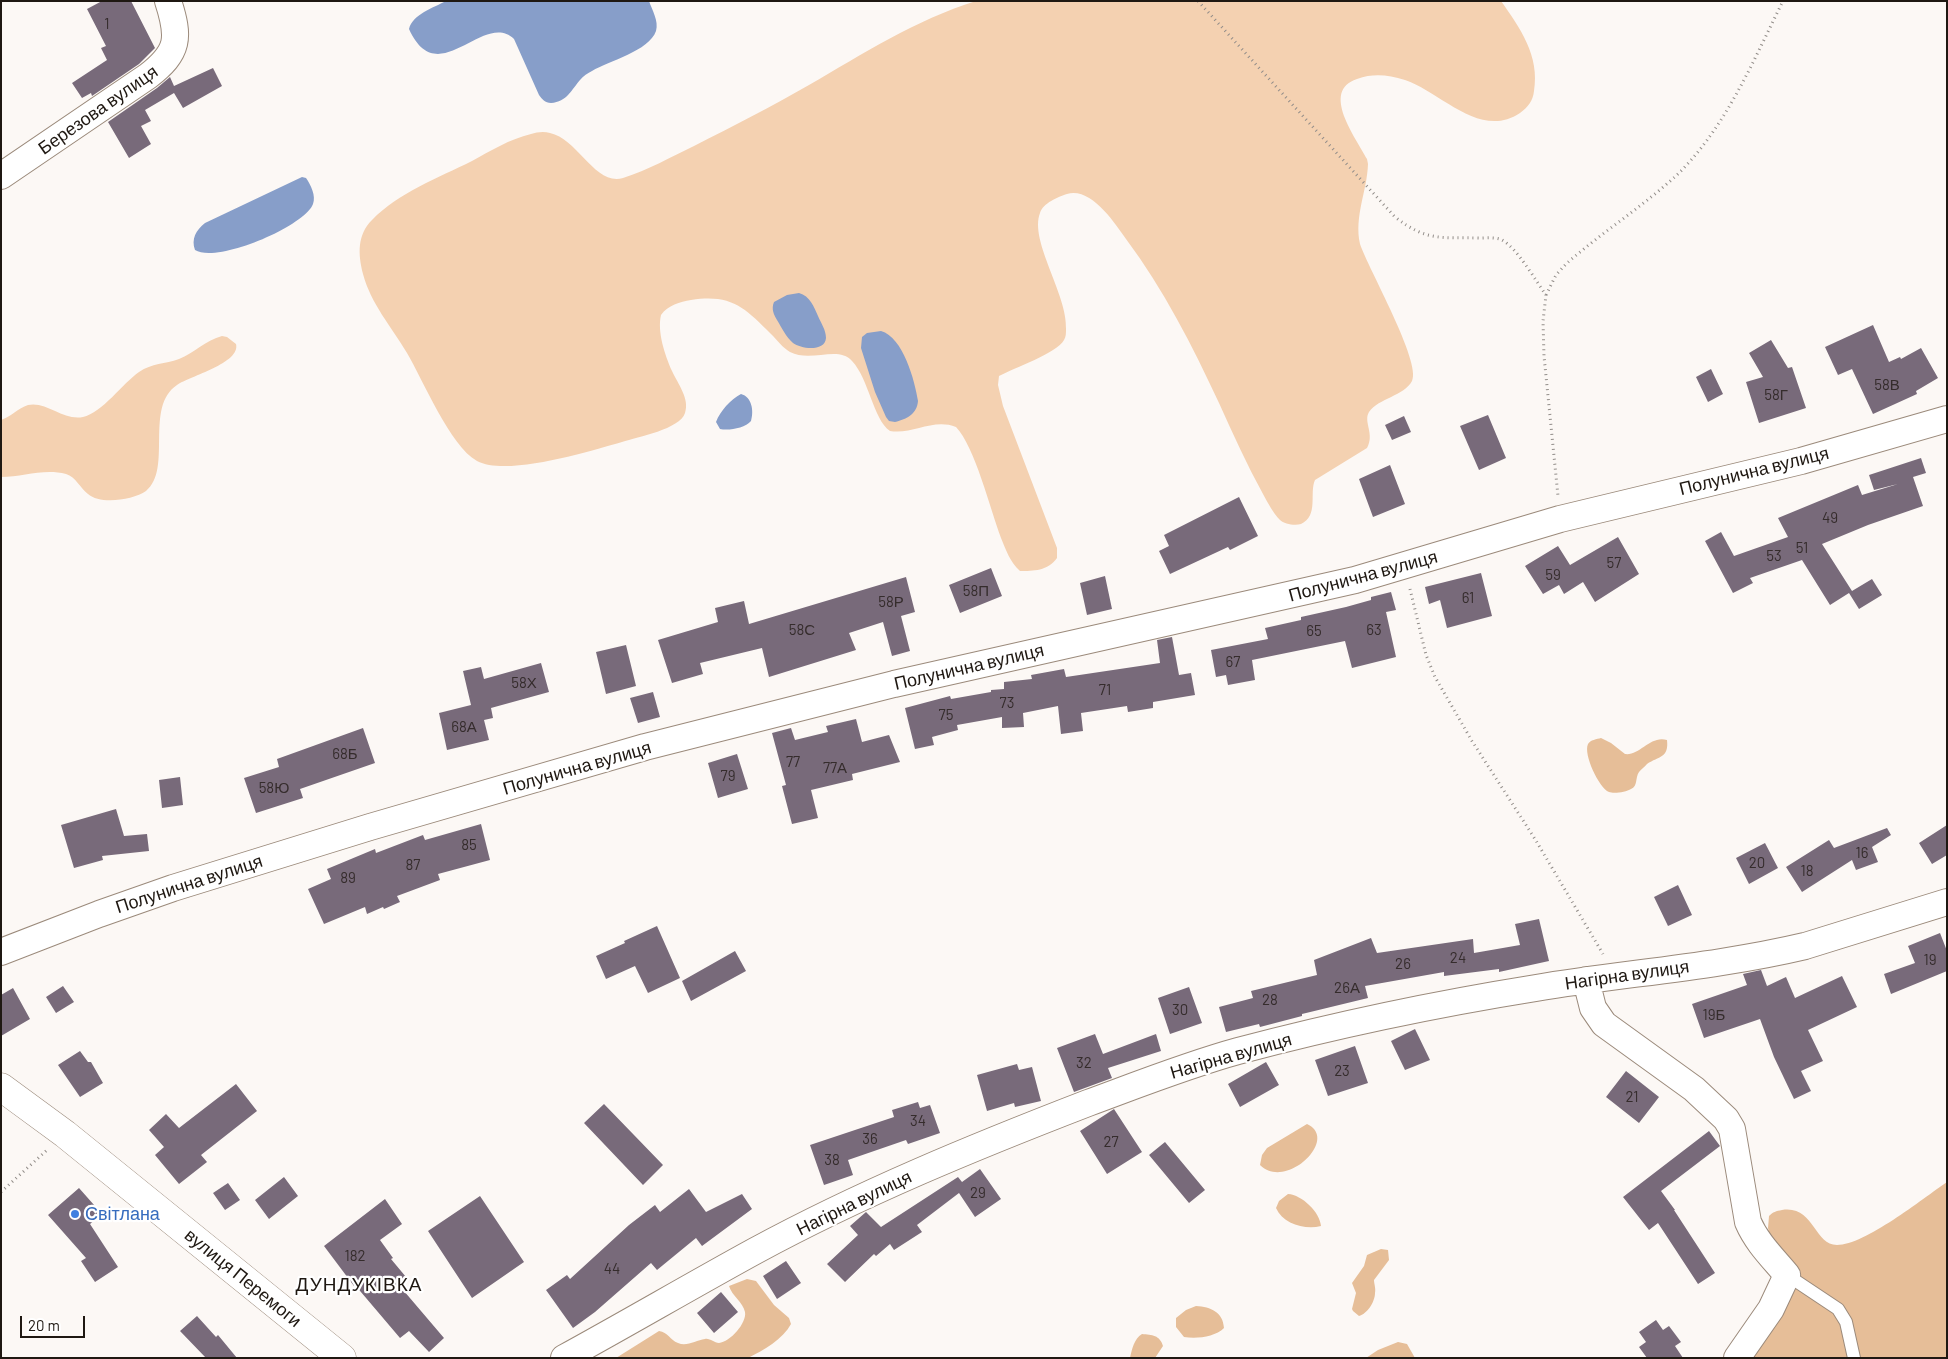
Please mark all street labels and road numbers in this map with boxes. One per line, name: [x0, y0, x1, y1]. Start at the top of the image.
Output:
street label: Березова вулиця: [34, 61, 162, 159]
street label: Полунична вулиця: [1677, 442, 1831, 500]
street label: Полунична вулиця: [1286, 546, 1440, 606]
street label: Полунична вулиця: [892, 639, 1046, 695]
street label: Полунична вулиця: [500, 736, 654, 800]
street label: Полунична вулиця: [113, 850, 265, 918]
street label: Нагірна вулиця: [1563, 956, 1691, 994]
street label: Нагірна вулиця: [1168, 1028, 1294, 1084]
street label: Нагірна вулиця: [793, 1166, 915, 1240]
street label: вулиця Перемоги: [180, 1224, 306, 1332]

